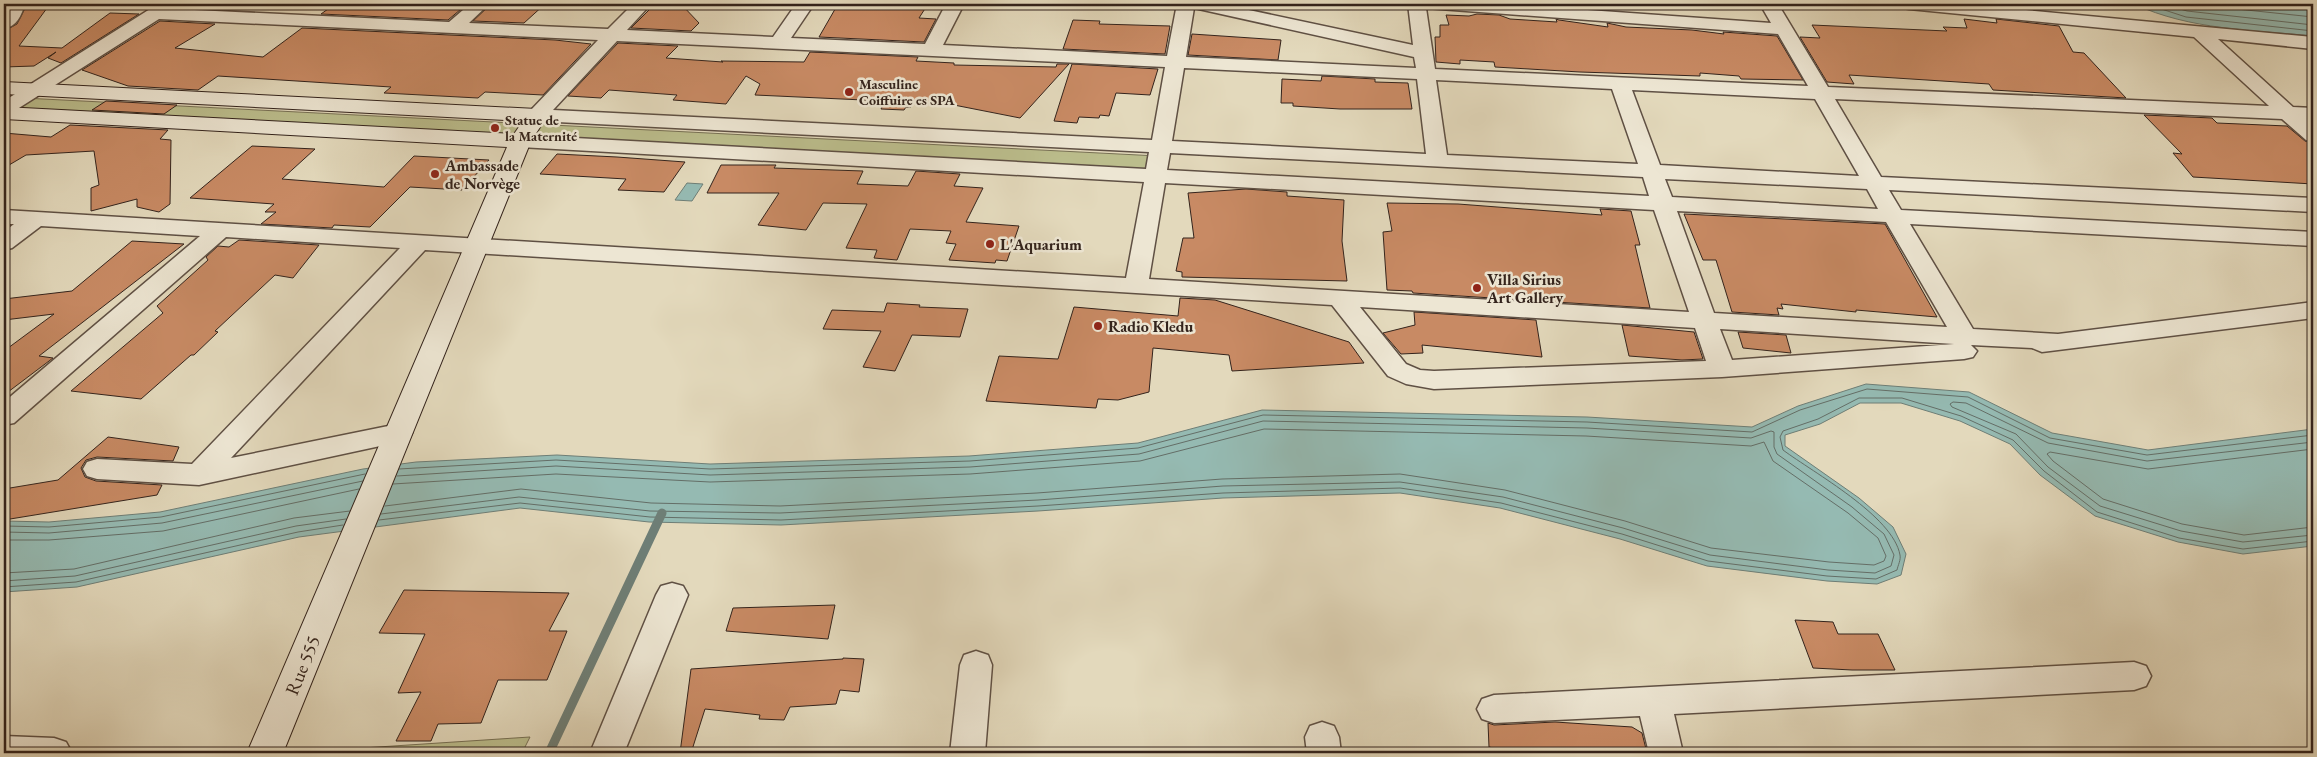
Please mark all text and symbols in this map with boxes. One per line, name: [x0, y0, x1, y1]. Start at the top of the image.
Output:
place label: Masculine Coiffuire es SPA: [859, 75, 955, 109]
marker: Masculine Coiffuire es SPA: [843, 86, 855, 98]
place label: Statue de la Maternité: [505, 111, 577, 145]
marker: Statue de la Maternité: [489, 122, 501, 134]
place label: Ambassade de Norvège: [444, 155, 520, 194]
marker: Ambassade de Norvège: [429, 168, 441, 180]
place label: L'Aquarium: [1000, 234, 1082, 255]
marker: L'Aquarium: [984, 238, 996, 250]
place label: Villa Sirius Art Gallery: [1486, 269, 1564, 308]
marker: Villa Sirius Art Gallery: [1471, 282, 1483, 294]
place label: Radio Kledu: [1108, 316, 1193, 337]
marker: Radio Kledu: [1092, 320, 1104, 332]
street label: Rue 555: [279, 632, 326, 699]

